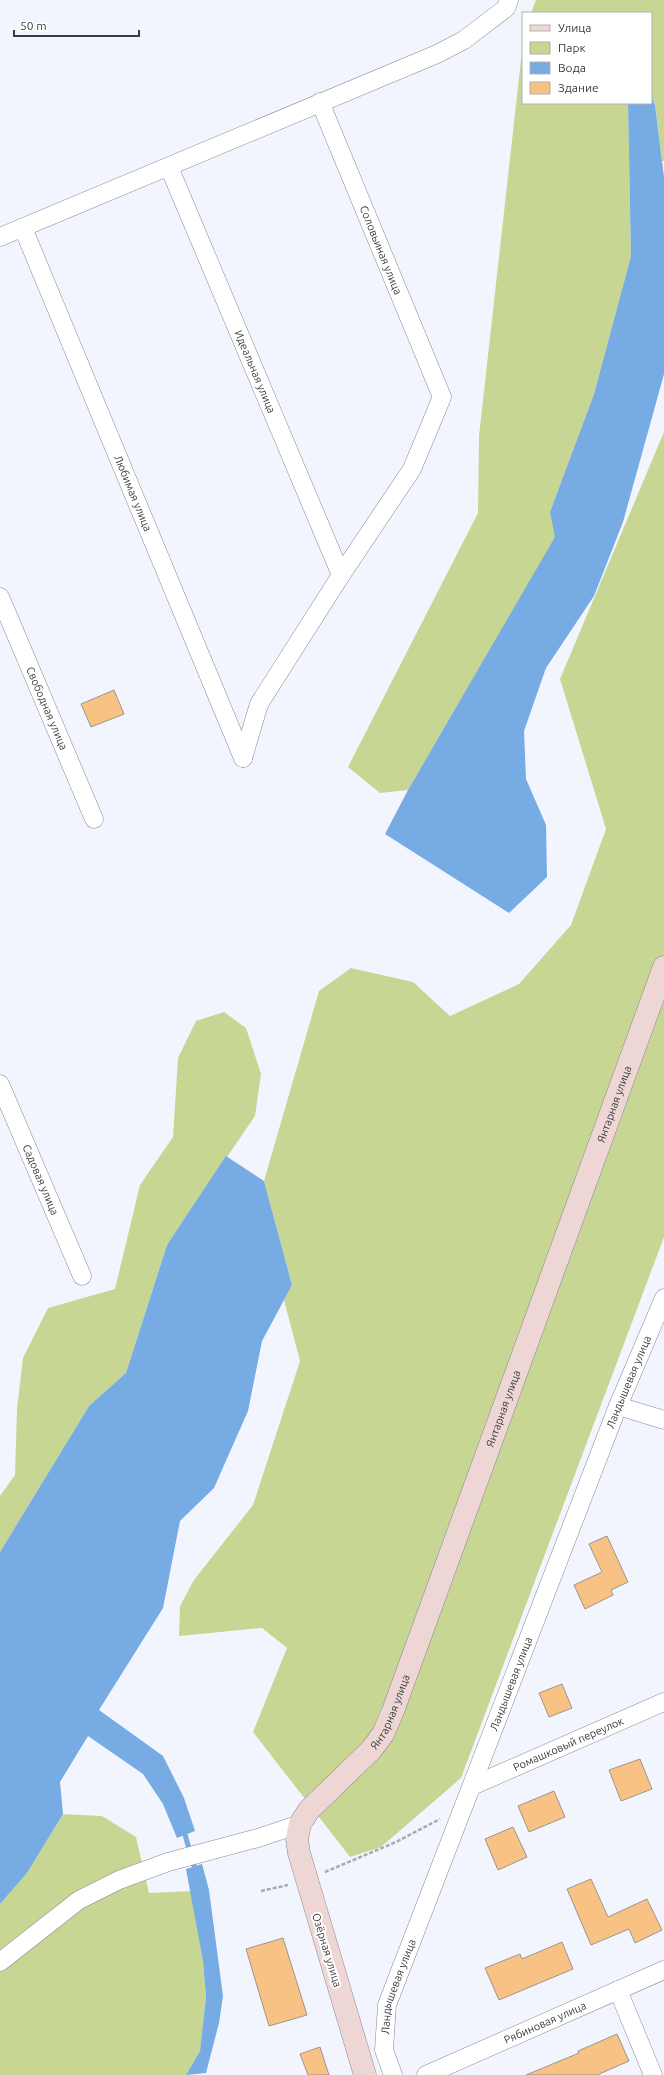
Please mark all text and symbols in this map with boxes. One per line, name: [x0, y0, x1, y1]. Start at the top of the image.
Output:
scale bar: [14, 12, 139, 38]
legend: [522, 12, 652, 104]
text: 50 m: [20, 19, 47, 32]
text: Улица: [558, 21, 591, 34]
text: Парк: [558, 41, 586, 54]
text: Вода: [558, 61, 586, 74]
text: Здание: [558, 81, 599, 94]
street label: Соловьиная улица: [358, 204, 404, 296]
street label: Идеальная улица: [232, 328, 278, 415]
street label: Любимая улица: [112, 453, 154, 533]
street label: Свободная улица: [24, 665, 70, 752]
street label: Янтарная улица: [595, 1064, 634, 1144]
street label: Садовая улица: [20, 1143, 61, 1217]
street label: Ландышевая улица: [604, 1334, 653, 1430]
street label: Янтарная улица: [484, 1368, 523, 1449]
street label: Ландышевая улица: [487, 1635, 534, 1732]
street label: Янтарная улица: [368, 1673, 412, 1752]
street label: Ромашковый переулок: [511, 1714, 626, 1773]
street label: Озёрная улица: [310, 1911, 344, 1989]
street label: Ландышевая улица: [379, 1937, 418, 2035]
street label: Рябиновая улица: [502, 1999, 588, 2046]

